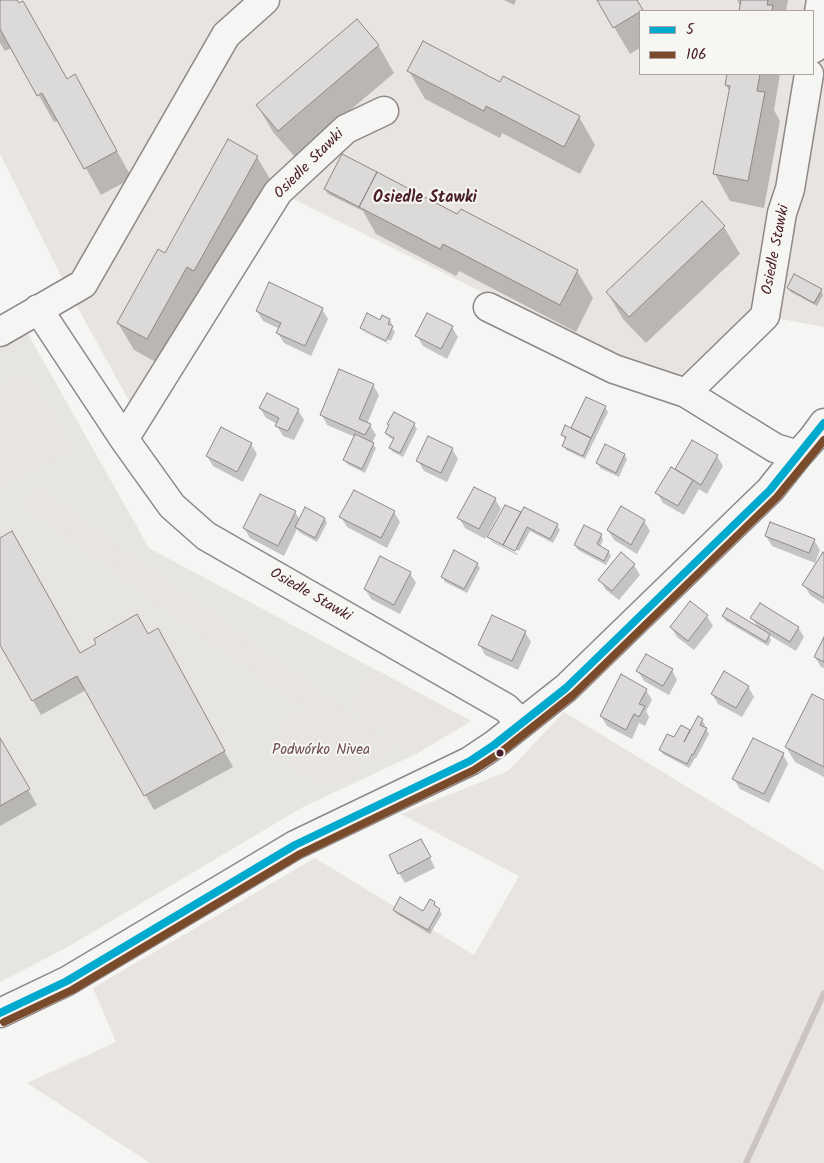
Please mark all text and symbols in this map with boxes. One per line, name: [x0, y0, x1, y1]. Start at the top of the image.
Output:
legend: [639, 10, 814, 75]
text: 5: [686, 18, 694, 42]
text: 106: [686, 43, 707, 67]
street label: Osiedle Stawki: [271, 126, 349, 204]
district label: Osiedle Stawki: [373, 189, 477, 209]
street label: Osiedle Stawki: [759, 203, 795, 297]
street label: Osiedle Stawki: [266, 565, 354, 627]
park label: Podwórko Nivea: [272, 742, 370, 760]
unlabelled marker: [495, 748, 505, 758]

